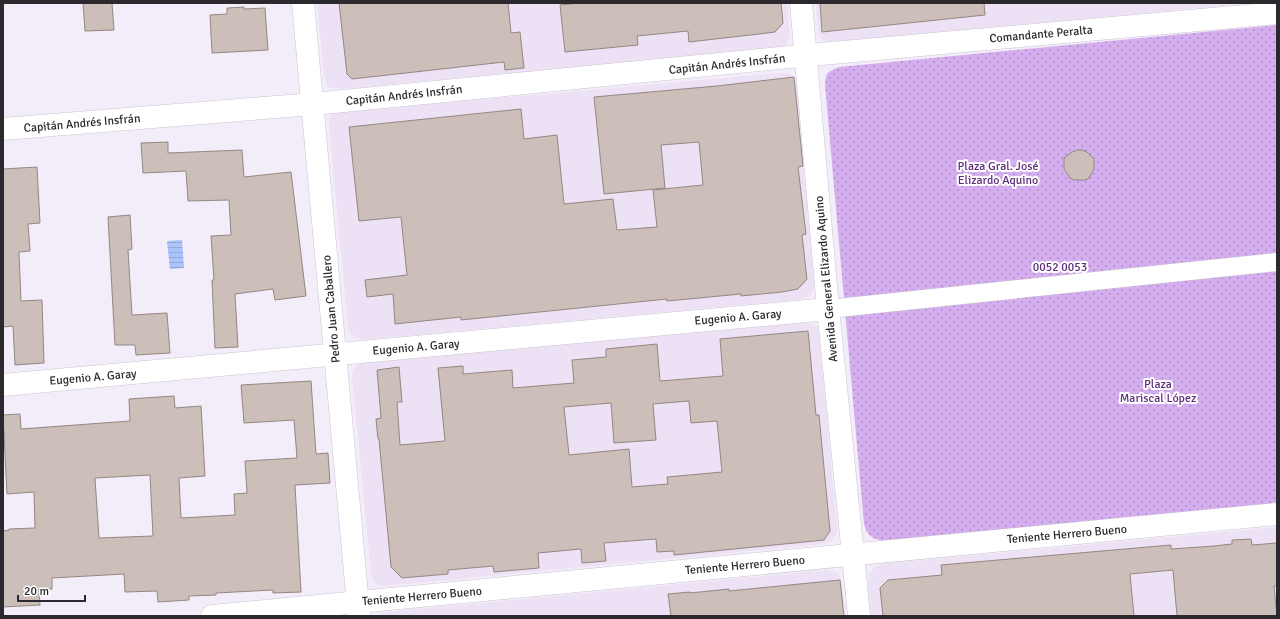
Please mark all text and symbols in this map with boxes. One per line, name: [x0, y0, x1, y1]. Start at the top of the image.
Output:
street label: Comandante Peralta: [989, 23, 1093, 46]
street label: Capitán Andrés Insfrán: [668, 51, 786, 78]
street label: Capitán Andrés Insfrán: [345, 82, 463, 109]
street label: Capitán Andrés Insfrán: [23, 111, 141, 136]
park label: Plaza Gral. José Elizardo Aquino: [958, 159, 1038, 188]
street label: Avenida General Elizardo Aquino: [812, 195, 841, 363]
street label: Pedro Juan Caballero: [319, 254, 344, 363]
park label: 0052 0053: [1033, 260, 1087, 275]
street label: Eugenio A. Garay: [694, 306, 783, 329]
street label: Eugenio A. Garay: [372, 336, 461, 359]
street label: Eugenio A. Garay: [49, 366, 138, 389]
park label: Plaza Mariscal López: [1120, 377, 1196, 406]
street label: Teniente Herrero Bueno: [1006, 522, 1128, 547]
street label: Teniente Herrero Bueno: [684, 553, 806, 578]
scale bar: [18, 577, 85, 603]
text: 20 m: [24, 584, 49, 599]
street label: Teniente Herrero Bueno: [361, 584, 483, 609]

